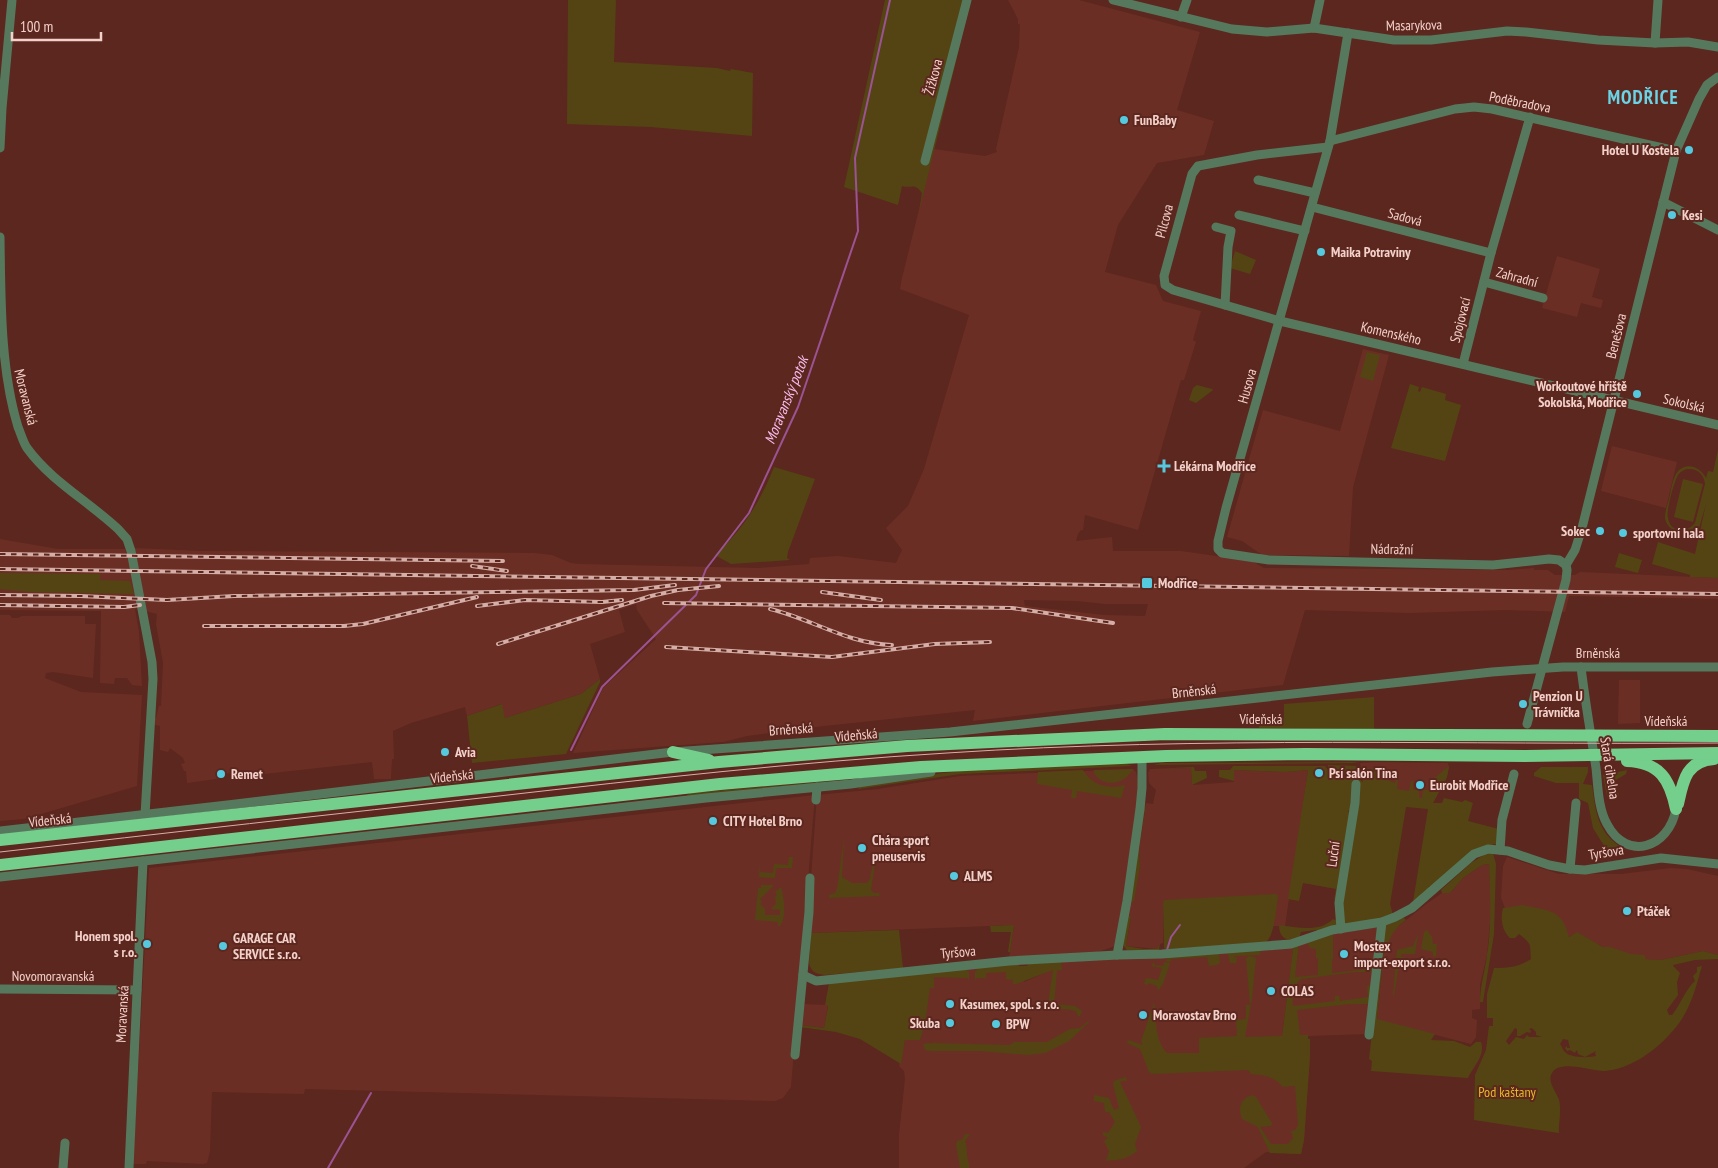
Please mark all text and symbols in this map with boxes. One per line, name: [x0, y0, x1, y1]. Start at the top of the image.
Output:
scale bar: [12, 10, 101, 42]
street label: Masarykova: [1386, 16, 1442, 34]
text: 100 m: [20, 17, 53, 36]
street label: Žižkova: [920, 57, 946, 97]
district label: MODŘICE: [1607, 85, 1679, 109]
street label: Poděbradova: [1488, 87, 1552, 117]
place label: FunBaby: [1134, 111, 1177, 129]
marker: FunBaby: [1118, 114, 1130, 126]
place label: Hotel U Kostela: [1602, 141, 1679, 159]
marker: Hotel U Kostela: [1683, 144, 1695, 156]
street label: Pilcova: [1151, 202, 1177, 240]
street label: Sadová: [1386, 204, 1424, 230]
place label: Kesi: [1682, 206, 1703, 224]
marker: Kesi: [1666, 209, 1678, 221]
place label: Maika Potraviny: [1331, 243, 1411, 261]
marker: Maika Potraviny: [1315, 246, 1327, 258]
street label: Zahradní: [1494, 263, 1540, 291]
street label: Spojovací: [1446, 295, 1474, 345]
street label: Benešova: [1602, 312, 1630, 360]
street label: Komenského: [1359, 317, 1423, 349]
water label: Moravanský potok: [760, 351, 813, 447]
street label: Moravanská: [10, 367, 42, 427]
street label: Husova: [1233, 367, 1261, 405]
place label: Workoutové hřiště Sokolská, Modřice: [1535, 377, 1627, 411]
marker: Workoutové hřiště Sokolská, Modřice: [1631, 388, 1643, 400]
street label: Sokolská: [1661, 389, 1707, 417]
place label: Lékárna Modřice: [1174, 457, 1256, 475]
marker: Lékárna Modřice: [1158, 460, 1170, 472]
place label: Sokec: [1561, 522, 1590, 540]
place label: sportovní hala: [1633, 524, 1704, 542]
marker: Sokec: [1594, 525, 1606, 537]
marker: sportovní hala: [1617, 527, 1629, 539]
street label: Nádražní: [1370, 540, 1414, 558]
place label: Modřice: [1158, 574, 1198, 592]
marker: Modřice: [1140, 576, 1154, 590]
street label: Brněnská: [1576, 644, 1620, 662]
street label: Brněnská: [1171, 680, 1217, 702]
place label: Penzion U Trávníčka: [1533, 687, 1583, 721]
marker: Penzion U Trávníčka: [1517, 698, 1529, 710]
street label: Vídeňská: [1239, 710, 1282, 728]
street label: Vídeňská: [1644, 712, 1687, 730]
street label: Brněnská: [768, 718, 814, 740]
street label: Vídeňská: [833, 724, 878, 746]
street label: Stará cihelna: [1596, 736, 1624, 800]
place label: Avia: [454, 743, 476, 761]
marker: Avia: [439, 746, 451, 758]
place label: Psí salón Tina: [1329, 764, 1397, 782]
place label: Remet: [231, 765, 263, 783]
street label: Vídeňská: [429, 765, 474, 787]
marker: Psí salón Tina: [1313, 767, 1325, 779]
marker: Remet: [215, 768, 227, 780]
place label: Eurobit Modřice: [1430, 776, 1509, 794]
marker: Eurobit Modřice: [1414, 779, 1426, 791]
street label: Vídeňská: [27, 809, 72, 831]
place label: CITY Hotel Brno: [723, 812, 802, 830]
marker: CITY Hotel Brno: [707, 815, 719, 827]
place label: Chára sport pneuservis: [872, 831, 929, 865]
street label: Luční: [1322, 840, 1344, 868]
street label: Tyršova: [1587, 840, 1625, 864]
marker: Chára sport pneuservis: [856, 842, 868, 854]
place label: ALMS: [963, 867, 992, 885]
marker: ALMS: [948, 870, 960, 882]
place label: Ptáček: [1637, 902, 1670, 920]
marker: Ptáček: [1621, 905, 1633, 917]
place label: Honem spol. s r.o.: [75, 927, 137, 961]
place label: GARAGE CAR SERVICE s.r.o.: [233, 929, 301, 963]
place label: Mostex import-export s.r.o.: [1354, 937, 1451, 971]
marker: Honem spol. s r.o.: [141, 938, 153, 950]
marker: GARAGE CAR SERVICE s.r.o.: [217, 940, 229, 952]
street label: Tyršova: [939, 941, 977, 963]
marker: Mostex import-export s.r.o.: [1338, 948, 1350, 960]
street label: Novomoravanská: [12, 967, 94, 985]
place label: COLAS: [1281, 982, 1314, 1000]
street label: Moravanská: [112, 985, 132, 1043]
marker: COLAS: [1265, 985, 1277, 997]
place label: Kasumex, spol. s r.o.: [960, 995, 1059, 1013]
marker: Kasumex, spol. s r.o.: [944, 998, 956, 1010]
place label: Moravostav Brno: [1153, 1006, 1236, 1024]
marker: Moravostav Brno: [1137, 1009, 1149, 1021]
place label: Skuba: [910, 1014, 940, 1032]
place label: BPW: [1006, 1015, 1030, 1033]
marker: Skuba: [944, 1017, 956, 1029]
marker: BPW: [990, 1018, 1002, 1030]
park label: Pod kaštany: [1478, 1083, 1537, 1101]

